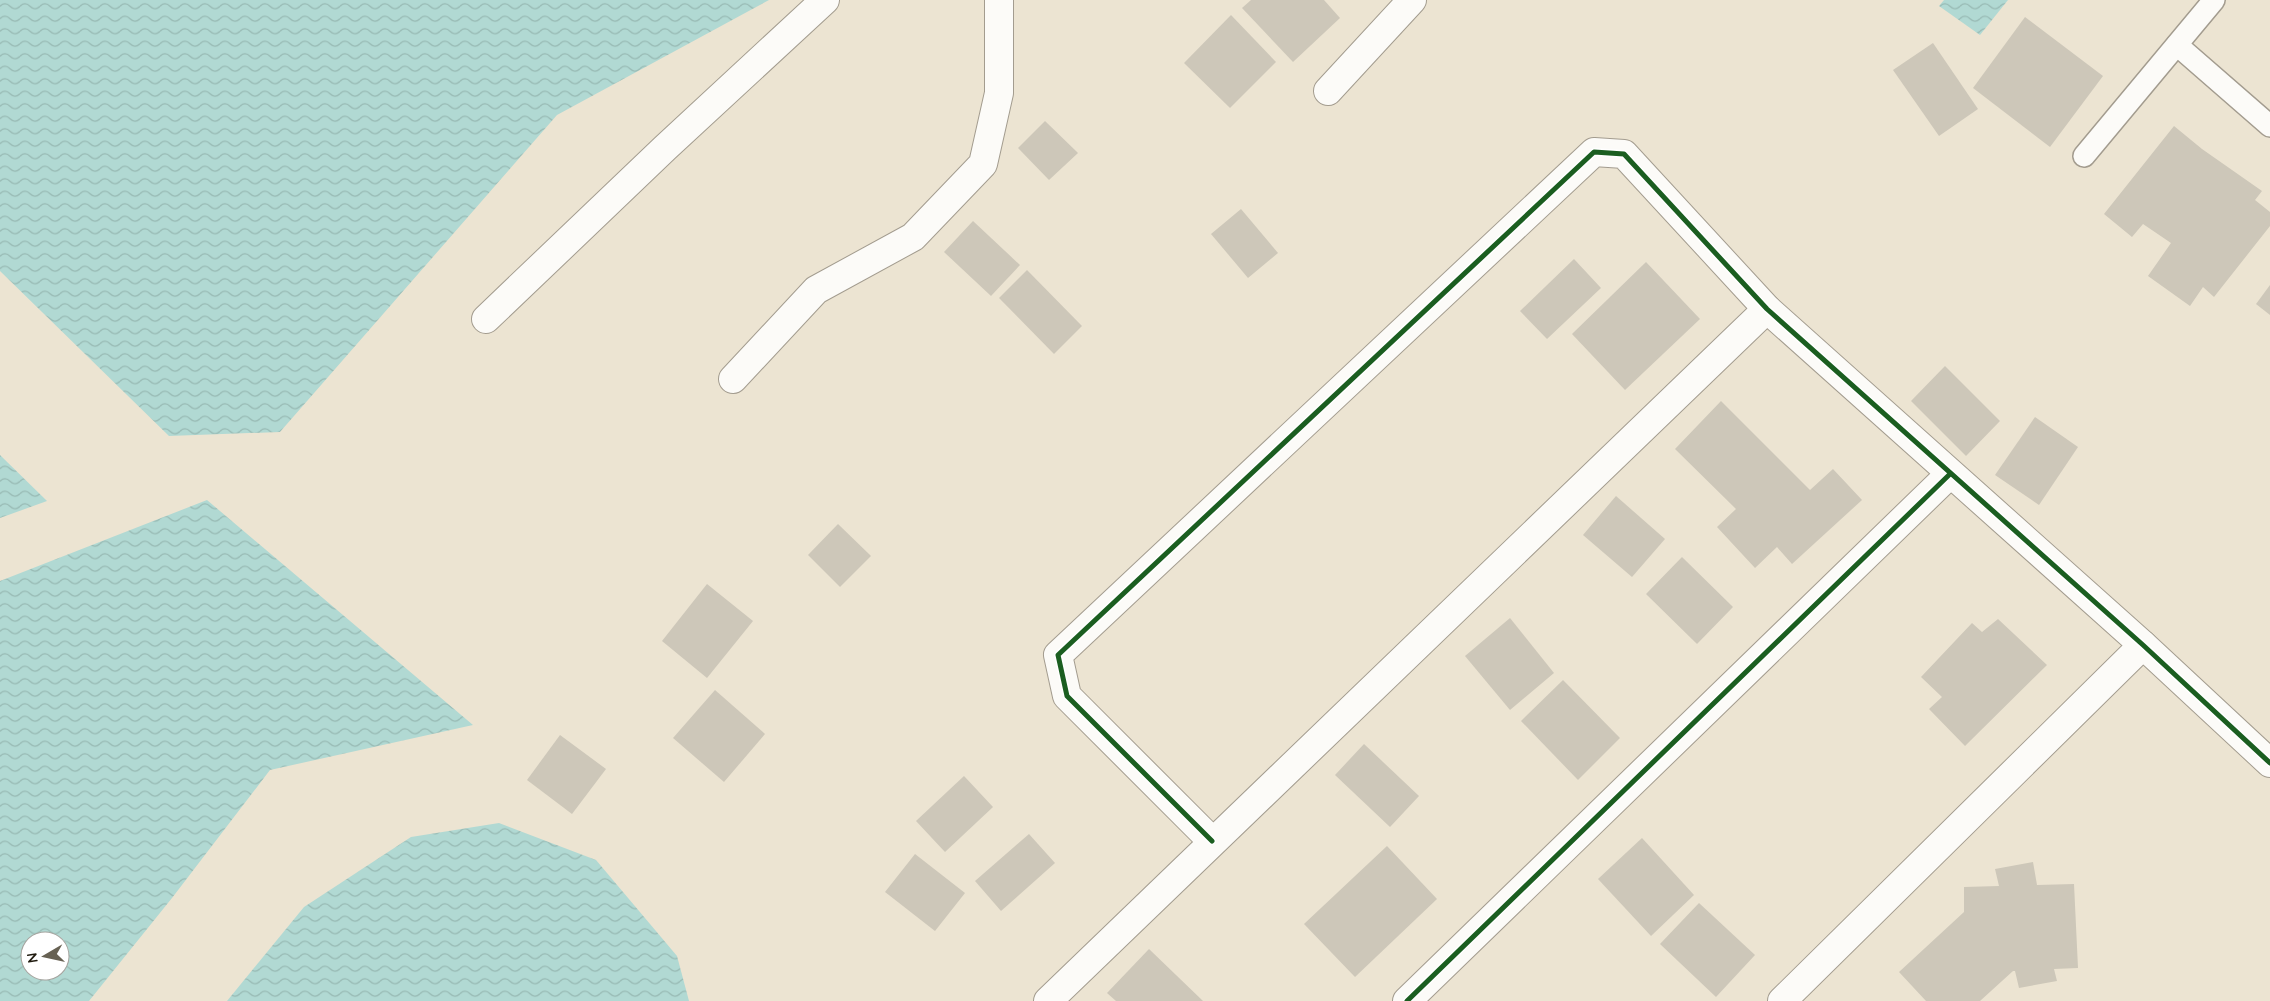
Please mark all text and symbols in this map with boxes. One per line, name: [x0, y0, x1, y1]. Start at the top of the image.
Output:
north arrow: [20, 931, 70, 981]
text: N: [22, 952, 42, 965]

